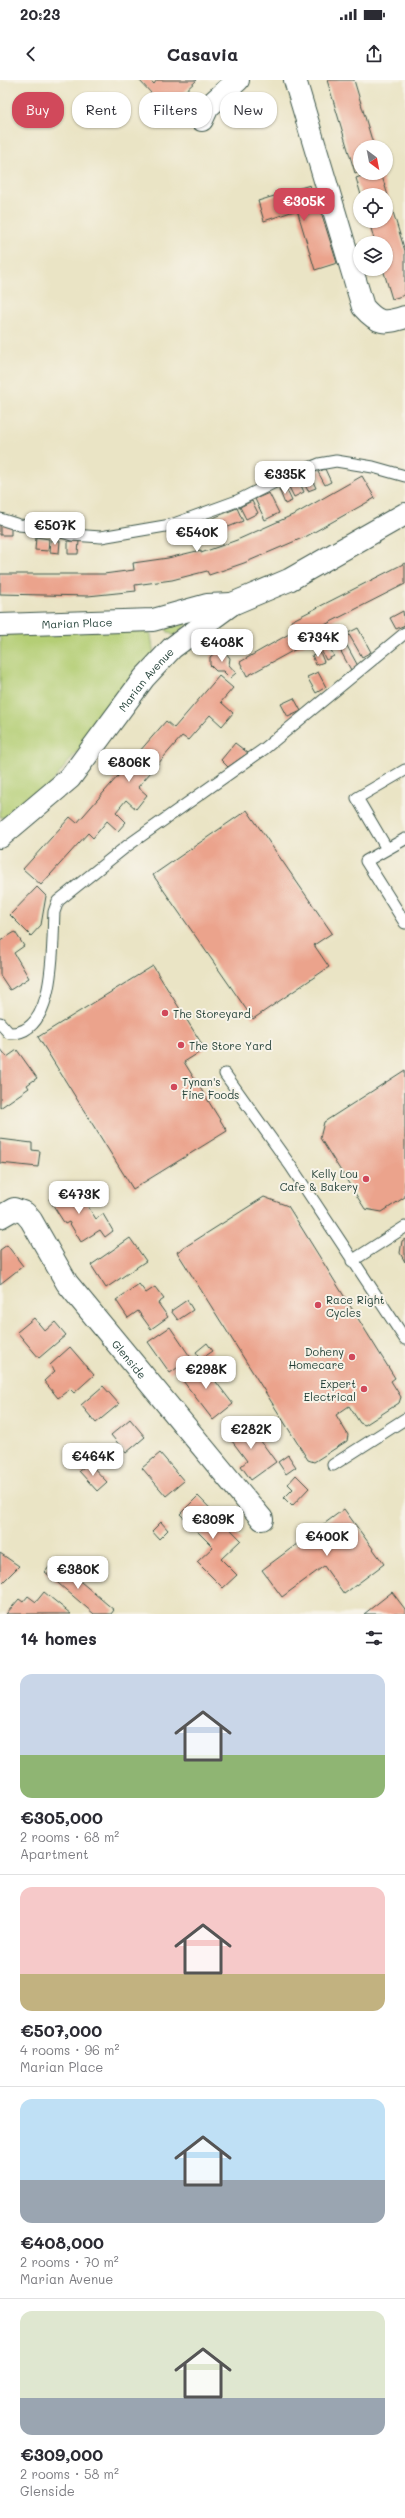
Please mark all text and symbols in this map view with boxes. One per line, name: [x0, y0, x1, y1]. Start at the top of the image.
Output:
text: 20:23: [20, 4, 60, 24]
text: Casavia: [167, 42, 238, 66]
icon: back: [20, 43, 42, 65]
icon: share: [363, 43, 385, 65]
chip: Buy: [12, 92, 64, 128]
chip: Rent: [72, 92, 131, 128]
chip: Filters: [139, 92, 212, 128]
chip: New: [220, 92, 277, 128]
north arrow: [353, 140, 393, 180]
map controls: [353, 140, 393, 276]
pin: €305K: [276, 188, 332, 222]
button: locate: [353, 188, 393, 228]
text: €305K: [283, 192, 325, 209]
button: layers: [353, 236, 393, 276]
pin: €335K: [257, 461, 313, 495]
text: €335K: [264, 465, 306, 482]
pin: €507K: [27, 512, 83, 546]
text: €507K: [34, 516, 76, 533]
pin: €540K: [169, 519, 225, 553]
text: €540K: [175, 523, 219, 540]
street label: Marian Place: [41, 614, 113, 631]
pin: €734K: [290, 624, 346, 658]
text: €734K: [297, 628, 339, 645]
pin: €408K: [194, 629, 250, 663]
text: €408K: [200, 633, 244, 650]
street label: Marian Avenue: [114, 644, 177, 714]
pin: €806K: [101, 749, 157, 783]
text: €806K: [107, 753, 151, 770]
place label: The Storeyard: [173, 1006, 251, 1021]
marker: The Storeyard: [160, 1008, 170, 1018]
place label: The Store Yard: [189, 1038, 272, 1053]
marker: The Store Yard: [176, 1040, 186, 1050]
place label: Tynan's Fine Foods: [182, 1074, 239, 1102]
marker: Tynan's Fine Foods: [169, 1082, 179, 1092]
place label: Kelly Lou Cafe & Bakery: [280, 1166, 358, 1194]
marker: Kelly Lou Cafe & Bakery: [361, 1174, 371, 1184]
pin: €473K: [51, 1181, 107, 1215]
text: €473K: [58, 1185, 100, 1202]
place label: Race Right Cycles: [326, 1292, 385, 1320]
marker: Race Right Cycles: [313, 1300, 323, 1310]
street label: Glenside: [109, 1336, 150, 1382]
place label: Doheny Homecare: [288, 1344, 344, 1372]
marker: Doheny Homecare: [347, 1352, 357, 1362]
pin: €298K: [178, 1356, 234, 1390]
text: €298K: [185, 1360, 227, 1377]
place label: Expert Electrical: [304, 1376, 356, 1404]
marker: Expert Electrical: [359, 1384, 369, 1394]
pin: €282K: [223, 1416, 279, 1450]
text: €282K: [230, 1420, 272, 1437]
pin: €464K: [65, 1443, 121, 1477]
text: €464K: [71, 1447, 115, 1464]
pin: €309K: [185, 1506, 241, 1540]
text: €309K: [191, 1510, 235, 1527]
pin: €400K: [299, 1523, 355, 1557]
text: €400K: [305, 1527, 349, 1544]
pin: €380K: [50, 1556, 106, 1590]
text: €380K: [56, 1560, 100, 1577]
text: 14 homes: [20, 1627, 97, 1649]
icon: filters: [363, 1627, 385, 1649]
icon: home: [167, 1700, 239, 1772]
text: €305,000: [20, 1806, 103, 1828]
text: 2 rooms · 68 m²: [20, 1828, 119, 1845]
text: Apartment: [20, 1845, 89, 1862]
icon: home: [167, 1913, 239, 1985]
text: €507,000: [20, 2019, 102, 2041]
text: 4 rooms · 96 m²: [20, 2041, 119, 2058]
text: Marian Place: [20, 2058, 103, 2075]
icon: home: [167, 2125, 239, 2197]
text: €408,000: [20, 2231, 104, 2253]
text: 2 rooms · 70 m²: [20, 2253, 119, 2270]
text: Marian Avenue: [20, 2270, 113, 2287]
icon: home: [167, 2337, 239, 2409]
text: €309,000: [20, 2443, 103, 2465]
text: 2 rooms · 58 m²: [20, 2465, 119, 2482]
text: Glenside: [20, 2482, 75, 2499]

